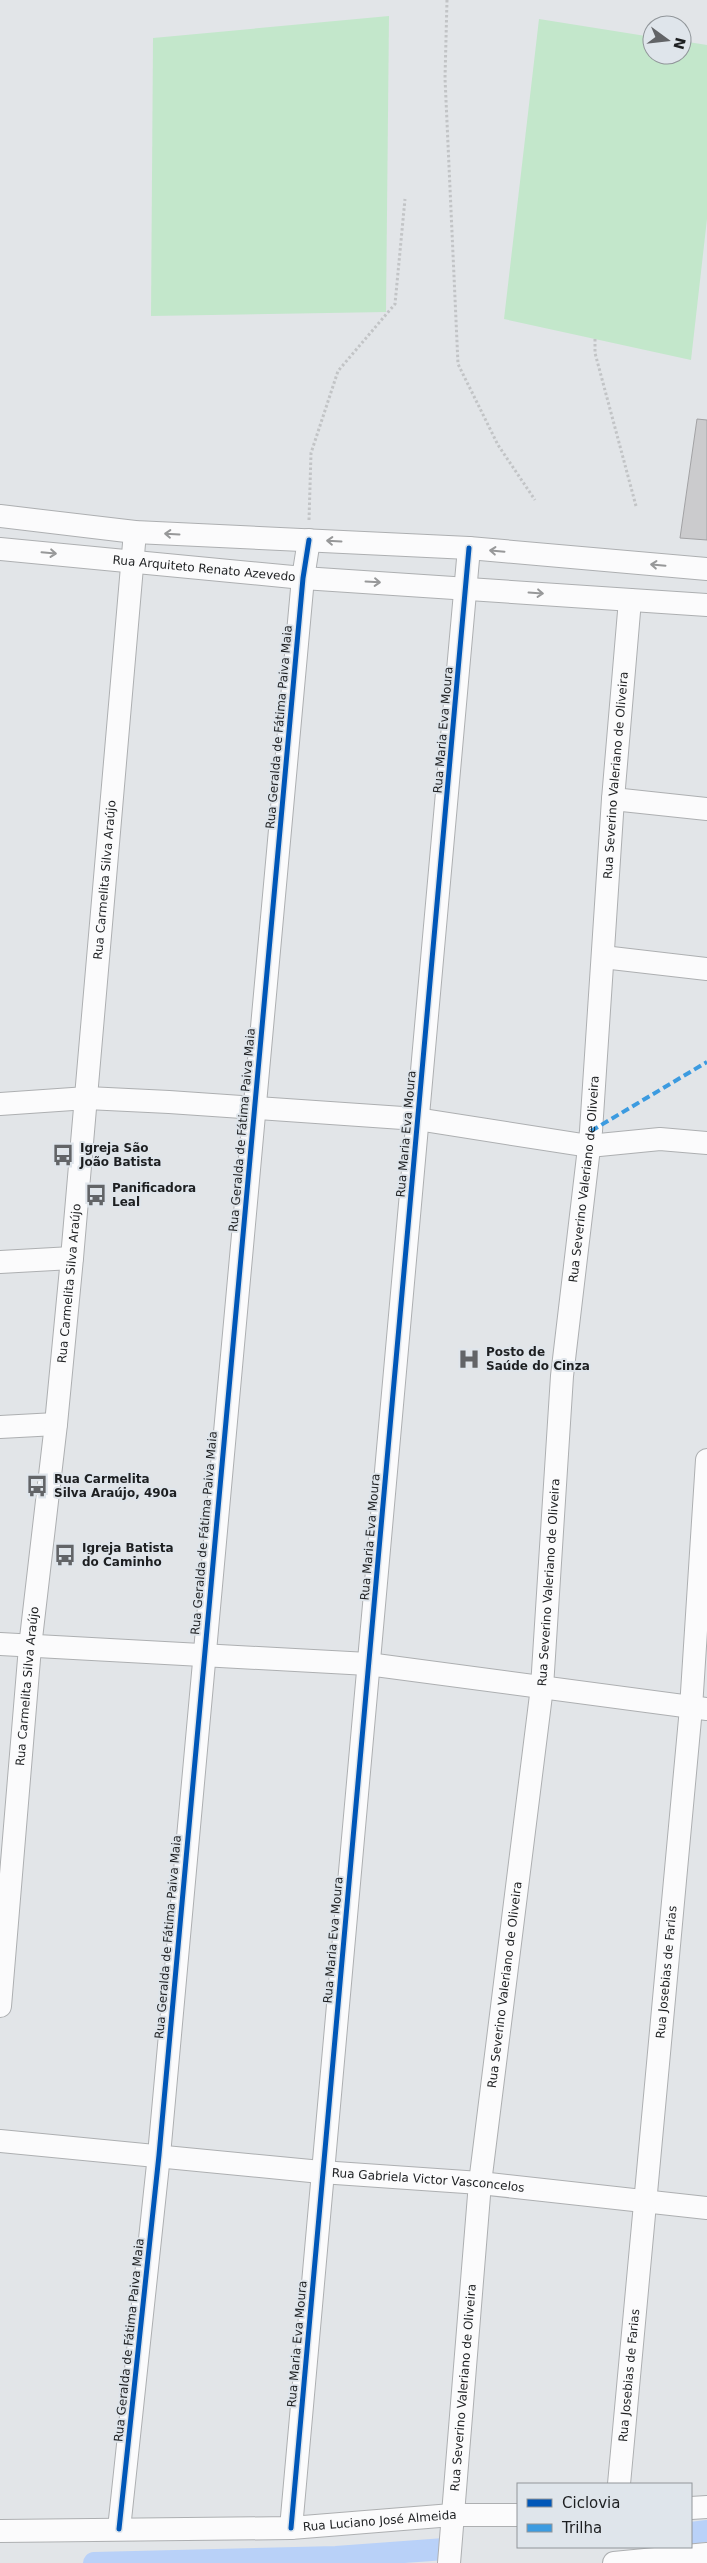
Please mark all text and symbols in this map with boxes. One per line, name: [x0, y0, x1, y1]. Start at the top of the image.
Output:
north arrow: [642, 15, 692, 65]
text: N: [670, 36, 689, 51]
one-way arrow: [164, 529, 180, 538]
one-way arrow: [327, 537, 343, 546]
one-way arrow: [489, 546, 505, 555]
one-way arrow: [40, 548, 56, 558]
street label: Rua Arquiteto Renato Azevedo: [112, 553, 296, 584]
one-way arrow: [651, 560, 667, 570]
one-way arrow: [365, 578, 381, 587]
one-way arrow: [527, 588, 543, 598]
street label: Rua Geralda de Fátima Paiva Maia: [263, 624, 295, 830]
street label: Rua Maria Eva Moura: [430, 666, 456, 794]
street label: Rua Severino Valeriano de Oliveira: [601, 671, 631, 880]
street label: Rua Carmelita Silva Araújo: [91, 800, 119, 960]
street label: Rua Geralda de Fátima Paiva Maia: [226, 1027, 258, 1233]
street label: Rua Maria Eva Moura: [393, 1070, 419, 1198]
street label: Rua Severino Valeriano de Oliveira: [566, 1075, 602, 1283]
place label: Igreja São João Batista: [79, 1141, 161, 1169]
bus stop icon: Igreja São João Batista: [50, 1142, 76, 1168]
place label: Panificadora Leal: [112, 1181, 196, 1209]
bus stop icon: Panificadora Leal: [83, 1182, 109, 1208]
street label: Rua Carmelita Silva Araújo: [55, 1203, 84, 1364]
place label: Posto de Saúde do Cinza: [486, 1345, 590, 1373]
hospital icon: Posto de Saúde do Cinza: [456, 1346, 482, 1372]
street label: Rua Geralda de Fátima Paiva Maia: [188, 1430, 220, 1636]
place label: Rua Carmelita Silva Araújo, 490a: [54, 1472, 177, 1500]
bus stop icon: Rua Carmelita Silva Araújo, 490a: [24, 1473, 50, 1499]
street label: Rua Maria Eva Moura: [357, 1473, 383, 1601]
street label: Rua Severino Valeriano de Oliveira: [535, 1478, 562, 1687]
place label: Igreja Batista do Caminho: [82, 1541, 174, 1569]
bus stop icon: Igreja Batista do Caminho: [52, 1542, 78, 1568]
street label: Rua Carmelita Silva Araújo: [13, 1606, 42, 1767]
street label: Rua Geralda de Fátima Paiva Maia: [152, 1834, 184, 2040]
street label: Rua Maria Eva Moura: [320, 1876, 346, 2004]
street label: Rua Severino Valeriano de Oliveira: [485, 1881, 525, 2089]
street label: Rua Josebias de Farias: [653, 1905, 680, 2039]
street label: Rua Gabriela Victor Vasconcelos: [331, 2166, 525, 2195]
street label: Rua Geralda de Fátima Paiva Maia: [111, 2238, 147, 2442]
street label: Rua Maria Eva Moura: [284, 2280, 310, 2408]
street label: Rua Severino Valeriano de Oliveira: [448, 2283, 479, 2492]
street label: Rua Josebias de Farias: [616, 2308, 642, 2443]
legend: [517, 2483, 692, 2548]
text: Ciclovia: [562, 2494, 620, 2512]
street label: Rua Luciano José Almeida: [302, 2508, 457, 2534]
text: Trilha: [561, 2519, 602, 2537]

